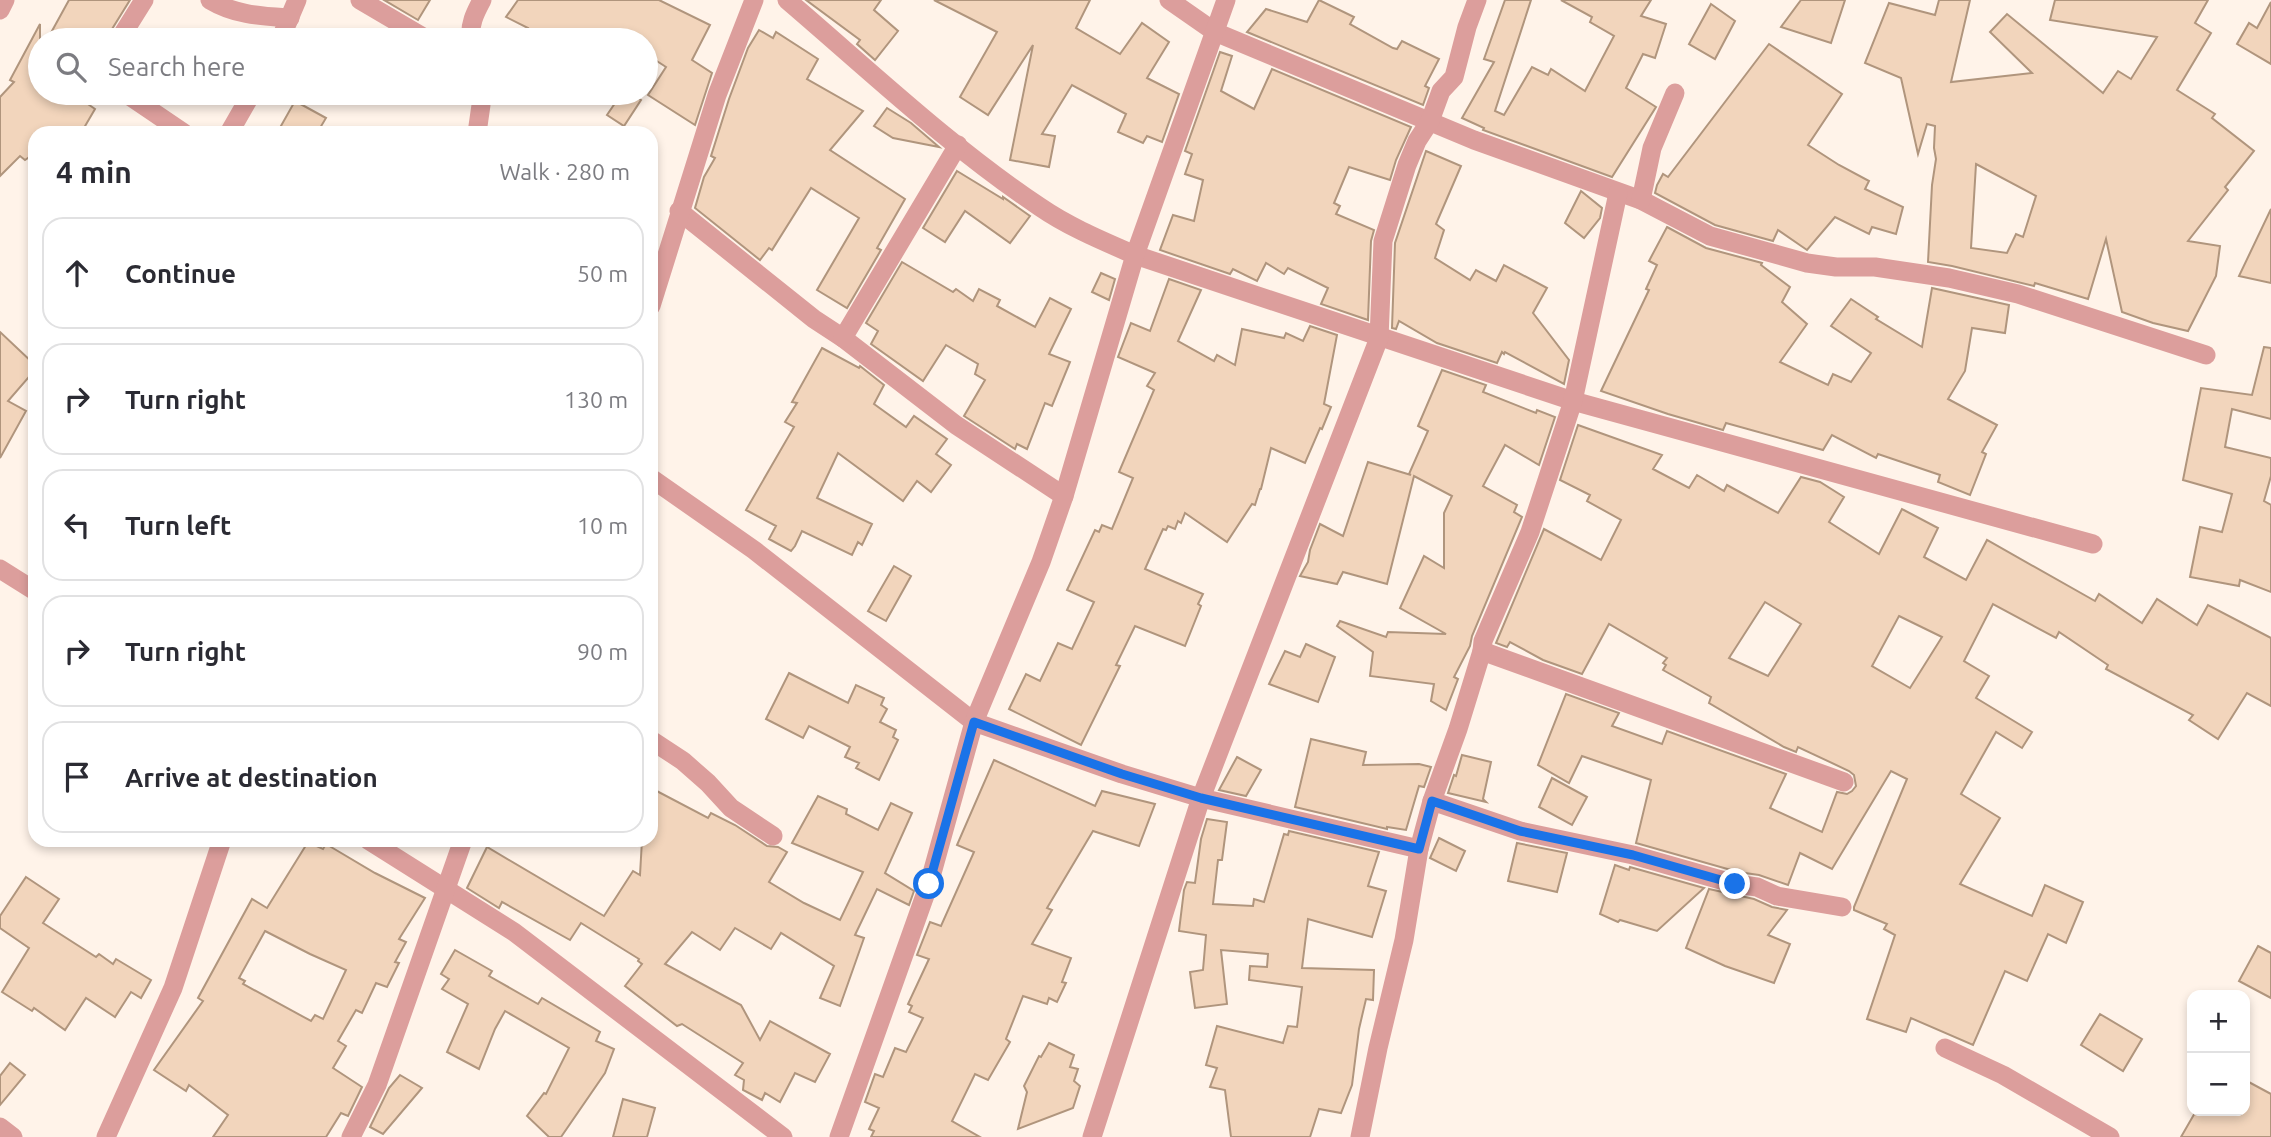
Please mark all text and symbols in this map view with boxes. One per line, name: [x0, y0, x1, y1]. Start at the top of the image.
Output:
search box: [28, 28, 658, 105]
icon: search: [52, 48, 90, 86]
text: Search here: [108, 52, 245, 81]
text: 4 min: [56, 155, 132, 189]
text: Walk · 280 m: [499, 159, 630, 184]
icon: ahead: [58, 254, 96, 292]
text: Continue: [125, 259, 236, 288]
text: 50 m: [577, 261, 628, 286]
icon: right: [58, 380, 96, 418]
text: Turn right: [125, 385, 246, 414]
text: 130 m: [564, 387, 628, 412]
icon: left: [58, 506, 96, 544]
text: Turn left: [125, 511, 231, 540]
text: 10 m: [577, 513, 628, 538]
icon: right: [58, 632, 96, 670]
text: Turn right: [125, 637, 246, 666]
text: 90 m: [577, 639, 628, 664]
icon: arrive: [58, 758, 96, 796]
text: Arrive at destination: [125, 763, 378, 792]
route start: [913, 868, 944, 899]
route end: [1719, 868, 1750, 899]
map controls: [2187, 990, 2250, 1116]
button: +: [2187, 990, 2250, 1053]
button: −: [2187, 1053, 2250, 1116]

